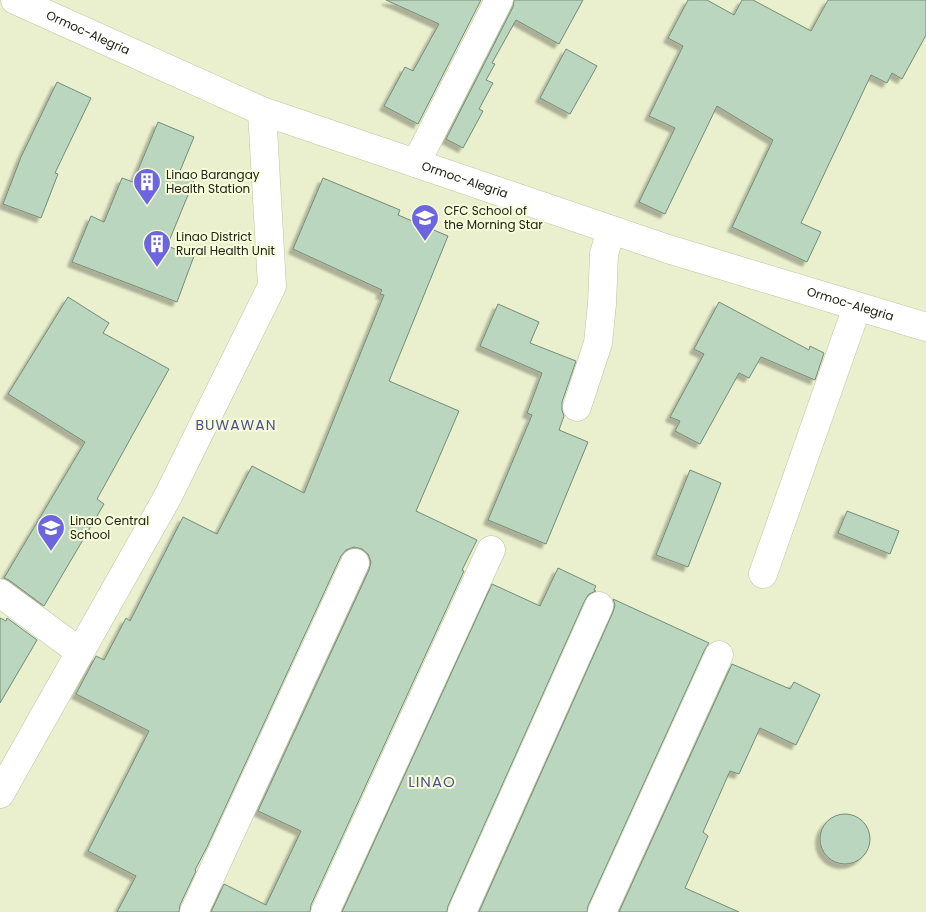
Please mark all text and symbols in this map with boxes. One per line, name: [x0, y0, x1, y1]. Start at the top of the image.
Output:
street label: Ormoc-Alegria: [44, 6, 133, 59]
street label: Ormoc-Alegria: [420, 157, 510, 202]
place label: Linao Barangay Health Station: [166, 166, 260, 197]
building icon: Linao Barangay Health Station: [132, 167, 162, 206]
place label: CFC School of the Morning Star: [444, 202, 543, 233]
school or university icon: CFC School of the Morning Star: [410, 203, 440, 242]
place label: Linao District Rural Health Unit: [176, 228, 275, 259]
building icon: Linao District Rural Health Unit: [142, 229, 172, 268]
street label: Ormoc-Alegria: [805, 282, 896, 325]
district label: BUWAWAN: [195, 415, 277, 435]
place label: Linao Central School: [70, 512, 149, 543]
school or university icon: Linao Central School: [36, 513, 66, 552]
district label: LINAO: [408, 771, 456, 792]

